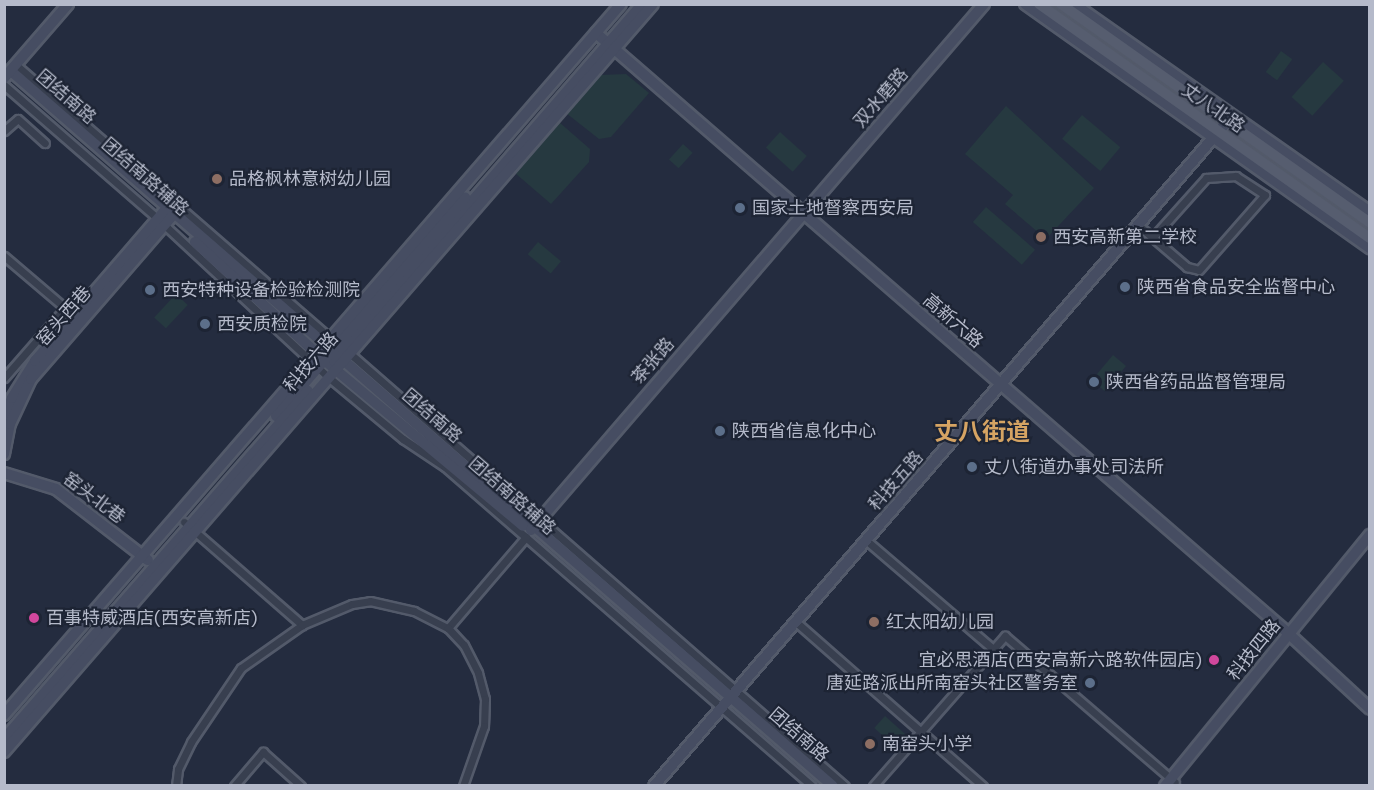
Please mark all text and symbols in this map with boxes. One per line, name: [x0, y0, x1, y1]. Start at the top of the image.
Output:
street label: 双水磨路: [849, 64, 913, 132]
street label: 团结南路: [32, 65, 100, 129]
street label: 丈八北路: [1177, 79, 1249, 137]
street label: 团结南路辅路: [97, 133, 193, 221]
place label: 品格枫林意树幼儿园: [229, 168, 391, 190]
marker: 品格枫林意树幼儿园: [210, 172, 224, 186]
place label: 国家土地督察西安局: [752, 197, 914, 219]
marker: 国家土地督察西安局: [733, 201, 747, 215]
place label: 西安高新第二学校: [1053, 226, 1197, 248]
marker: 西安高新第二学校: [1034, 230, 1048, 244]
place label: 陕西省食品安全监督中心: [1137, 276, 1335, 298]
place label: 西安特种设备检验检测院: [162, 279, 360, 301]
marker: 陕西省食品安全监督中心: [1118, 280, 1132, 294]
street label: 窑头西巷: [32, 282, 96, 350]
marker: 西安特种设备检验检测院: [143, 283, 157, 297]
street label: 高新六路: [919, 289, 987, 353]
place label: 西安质检院: [217, 313, 307, 335]
marker: 西安质检院: [198, 317, 212, 331]
street label: 科技六路: [279, 328, 343, 396]
street label: 茶张路: [627, 334, 679, 388]
place label: 陕西省药品监督管理局: [1106, 371, 1286, 393]
marker: 陕西省药品监督管理局: [1087, 375, 1101, 389]
street label: 团结南路: [398, 384, 466, 448]
district label: 丈八街道: [934, 418, 1030, 446]
place label: 陕西省信息化中心: [732, 420, 876, 442]
marker: 陕西省信息化中心: [713, 424, 727, 438]
street label: 科技五路: [864, 447, 928, 515]
street label: 团结南路辅路: [464, 452, 560, 540]
place label: 丈八街道办事处司法所: [984, 456, 1164, 478]
marker: 丈八街道办事处司法所: [965, 460, 979, 474]
street label: 窑头北巷: [59, 468, 129, 528]
place label: 百事特威酒店(西安高新店): [46, 607, 257, 629]
marker: 百事特威酒店(西安高新店): [27, 611, 41, 625]
place label: 红太阳幼儿园: [886, 611, 994, 633]
marker: 红太阳幼儿园: [867, 615, 881, 629]
street label: 科技四路: [1223, 615, 1285, 685]
place label: 宜必思酒店(西安高新六路软件园店): [919, 649, 1202, 671]
marker: 宜必思酒店(西安高新六路软件园店): [1207, 653, 1221, 667]
place label: 唐延路派出所南窑头社区警务室: [826, 672, 1078, 694]
marker: 唐延路派出所南窑头社区警务室: [1083, 676, 1097, 690]
street label: 团结南路: [765, 703, 833, 767]
place label: 南窑头小学: [882, 733, 972, 755]
marker: 南窑头小学: [863, 737, 877, 751]

